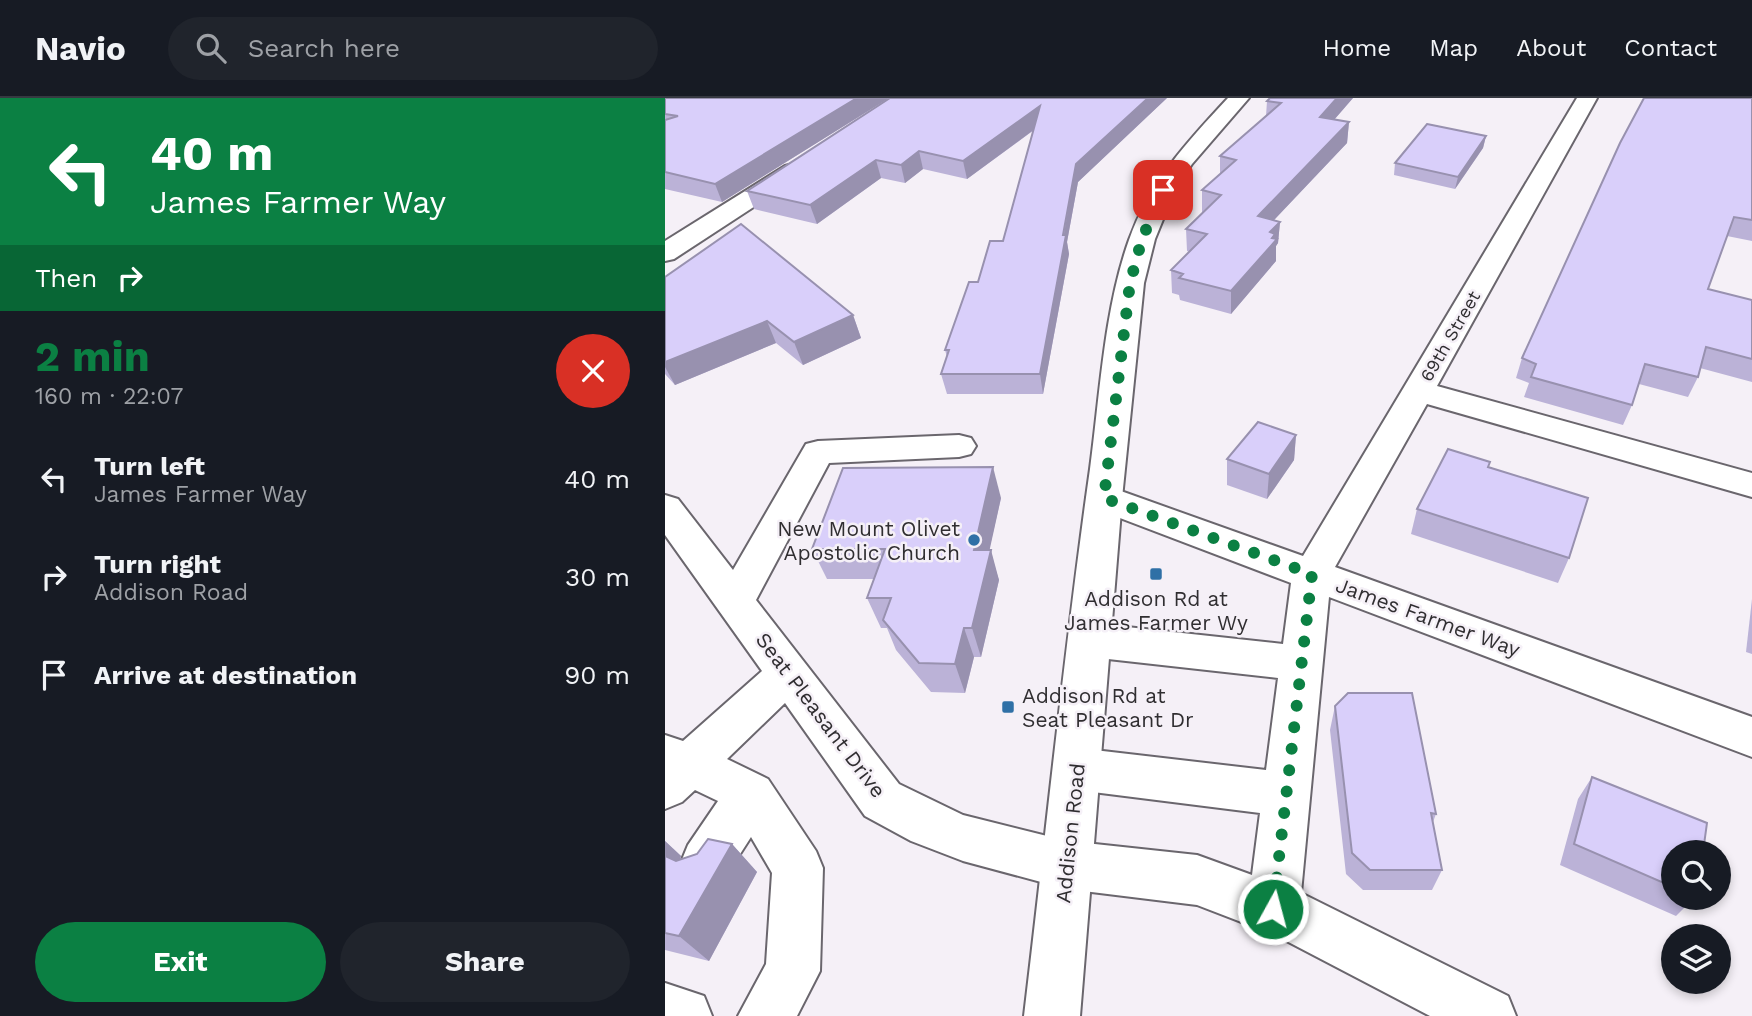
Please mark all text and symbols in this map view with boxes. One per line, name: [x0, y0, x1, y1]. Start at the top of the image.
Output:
search box: [168, 17, 658, 80]
text: Navio: [35, 29, 126, 68]
icon: search: [192, 29, 230, 67]
text: Search here: [248, 33, 400, 63]
text: Home: [1323, 34, 1391, 62]
text: Map: [1429, 34, 1478, 62]
text: About: [1516, 34, 1586, 62]
text: Contact: [1624, 34, 1717, 62]
text: 40 m: [150, 124, 273, 182]
icon: left: [35, 126, 126, 217]
pin: [1133, 160, 1193, 220]
icon: arrive: [1144, 171, 1182, 209]
text: James Farmer Way: [150, 183, 446, 221]
icon: right: [111, 259, 149, 297]
text: Then: [35, 263, 97, 293]
street label: 69th Street: [1416, 287, 1485, 385]
text: 2 min: [35, 332, 150, 381]
button: close: [556, 334, 630, 408]
text: 160 m · 22:07: [35, 383, 183, 410]
text: Turn left: [94, 451, 205, 481]
icon: left: [35, 460, 73, 498]
text: 40 m: [564, 464, 630, 494]
text: James Farmer Way: [94, 481, 307, 508]
place label: New Mount Olivet Apostolic Church: [777, 516, 960, 565]
marker: New Mount Olivet Apostolic Church: [966, 532, 982, 548]
text: Turn right: [94, 549, 221, 579]
icon: right: [35, 558, 73, 596]
text: 30 m: [565, 562, 630, 592]
marker: Addison Rd at James Farmer Wy: [1148, 566, 1164, 582]
street label: James Farmer Way: [1332, 572, 1524, 662]
text: Addison Road: [94, 579, 248, 606]
place label: Addison Rd at James Farmer Wy: [1064, 586, 1248, 635]
street label: Seat Pleasant Drive: [751, 628, 891, 802]
icon: arrive: [35, 656, 73, 694]
text: Arrive at destination: [94, 660, 357, 690]
text: 90 m: [564, 660, 630, 690]
place label: Addison Rd at Seat Pleasant Dr: [1022, 683, 1194, 732]
marker: Addison Rd at Seat Pleasant Dr: [1000, 699, 1016, 715]
street label: Addison Road: [1050, 762, 1090, 904]
map controls: [1661, 840, 1731, 994]
button: search: [1661, 840, 1731, 910]
position arrow: [1236, 872, 1310, 946]
button: Exit: [35, 922, 326, 1002]
button: Share: [340, 922, 630, 1002]
button: layers: [1661, 924, 1731, 994]

